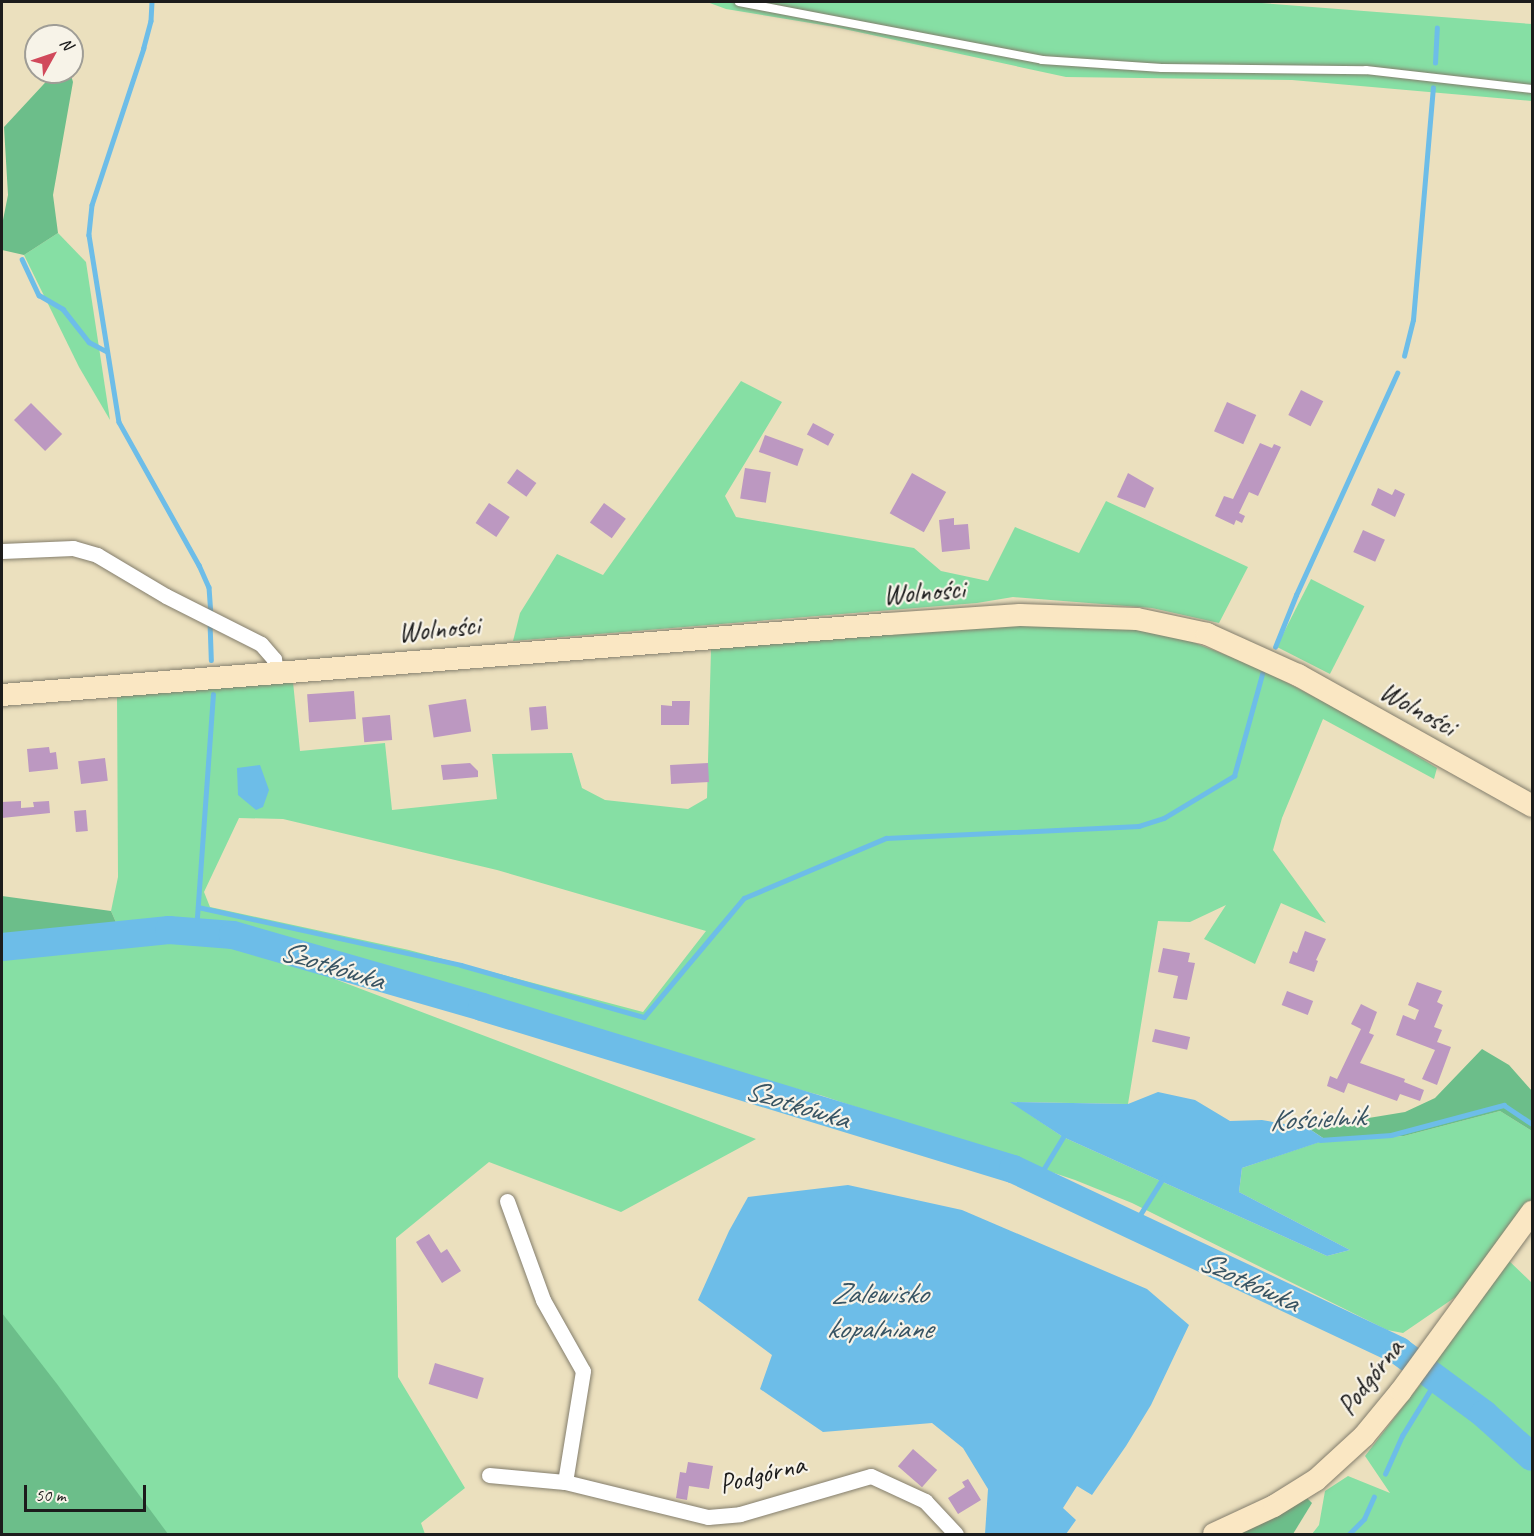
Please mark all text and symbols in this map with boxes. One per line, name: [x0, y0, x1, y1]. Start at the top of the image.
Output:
north arrow: [24, 24, 84, 84]
text: N: [55, 33, 77, 54]
street label: Wolności: [882, 572, 966, 612]
street label: Wolności: [397, 609, 481, 649]
street label: Wolności: [1374, 674, 1462, 744]
water label: Szotkówka: [276, 932, 388, 998]
water label: Szotkówka: [741, 1071, 853, 1137]
water label: Kościelnik: [1268, 1098, 1366, 1138]
water label: Szotkówka: [1193, 1242, 1305, 1320]
water label: Zalewisko kopalniane: [826, 1275, 932, 1346]
street label: Podgórna: [1330, 1332, 1410, 1422]
street label: Podgórna: [715, 1447, 809, 1501]
scale bar: [27, 1473, 148, 1511]
text: 50 m: [35, 1484, 66, 1506]

